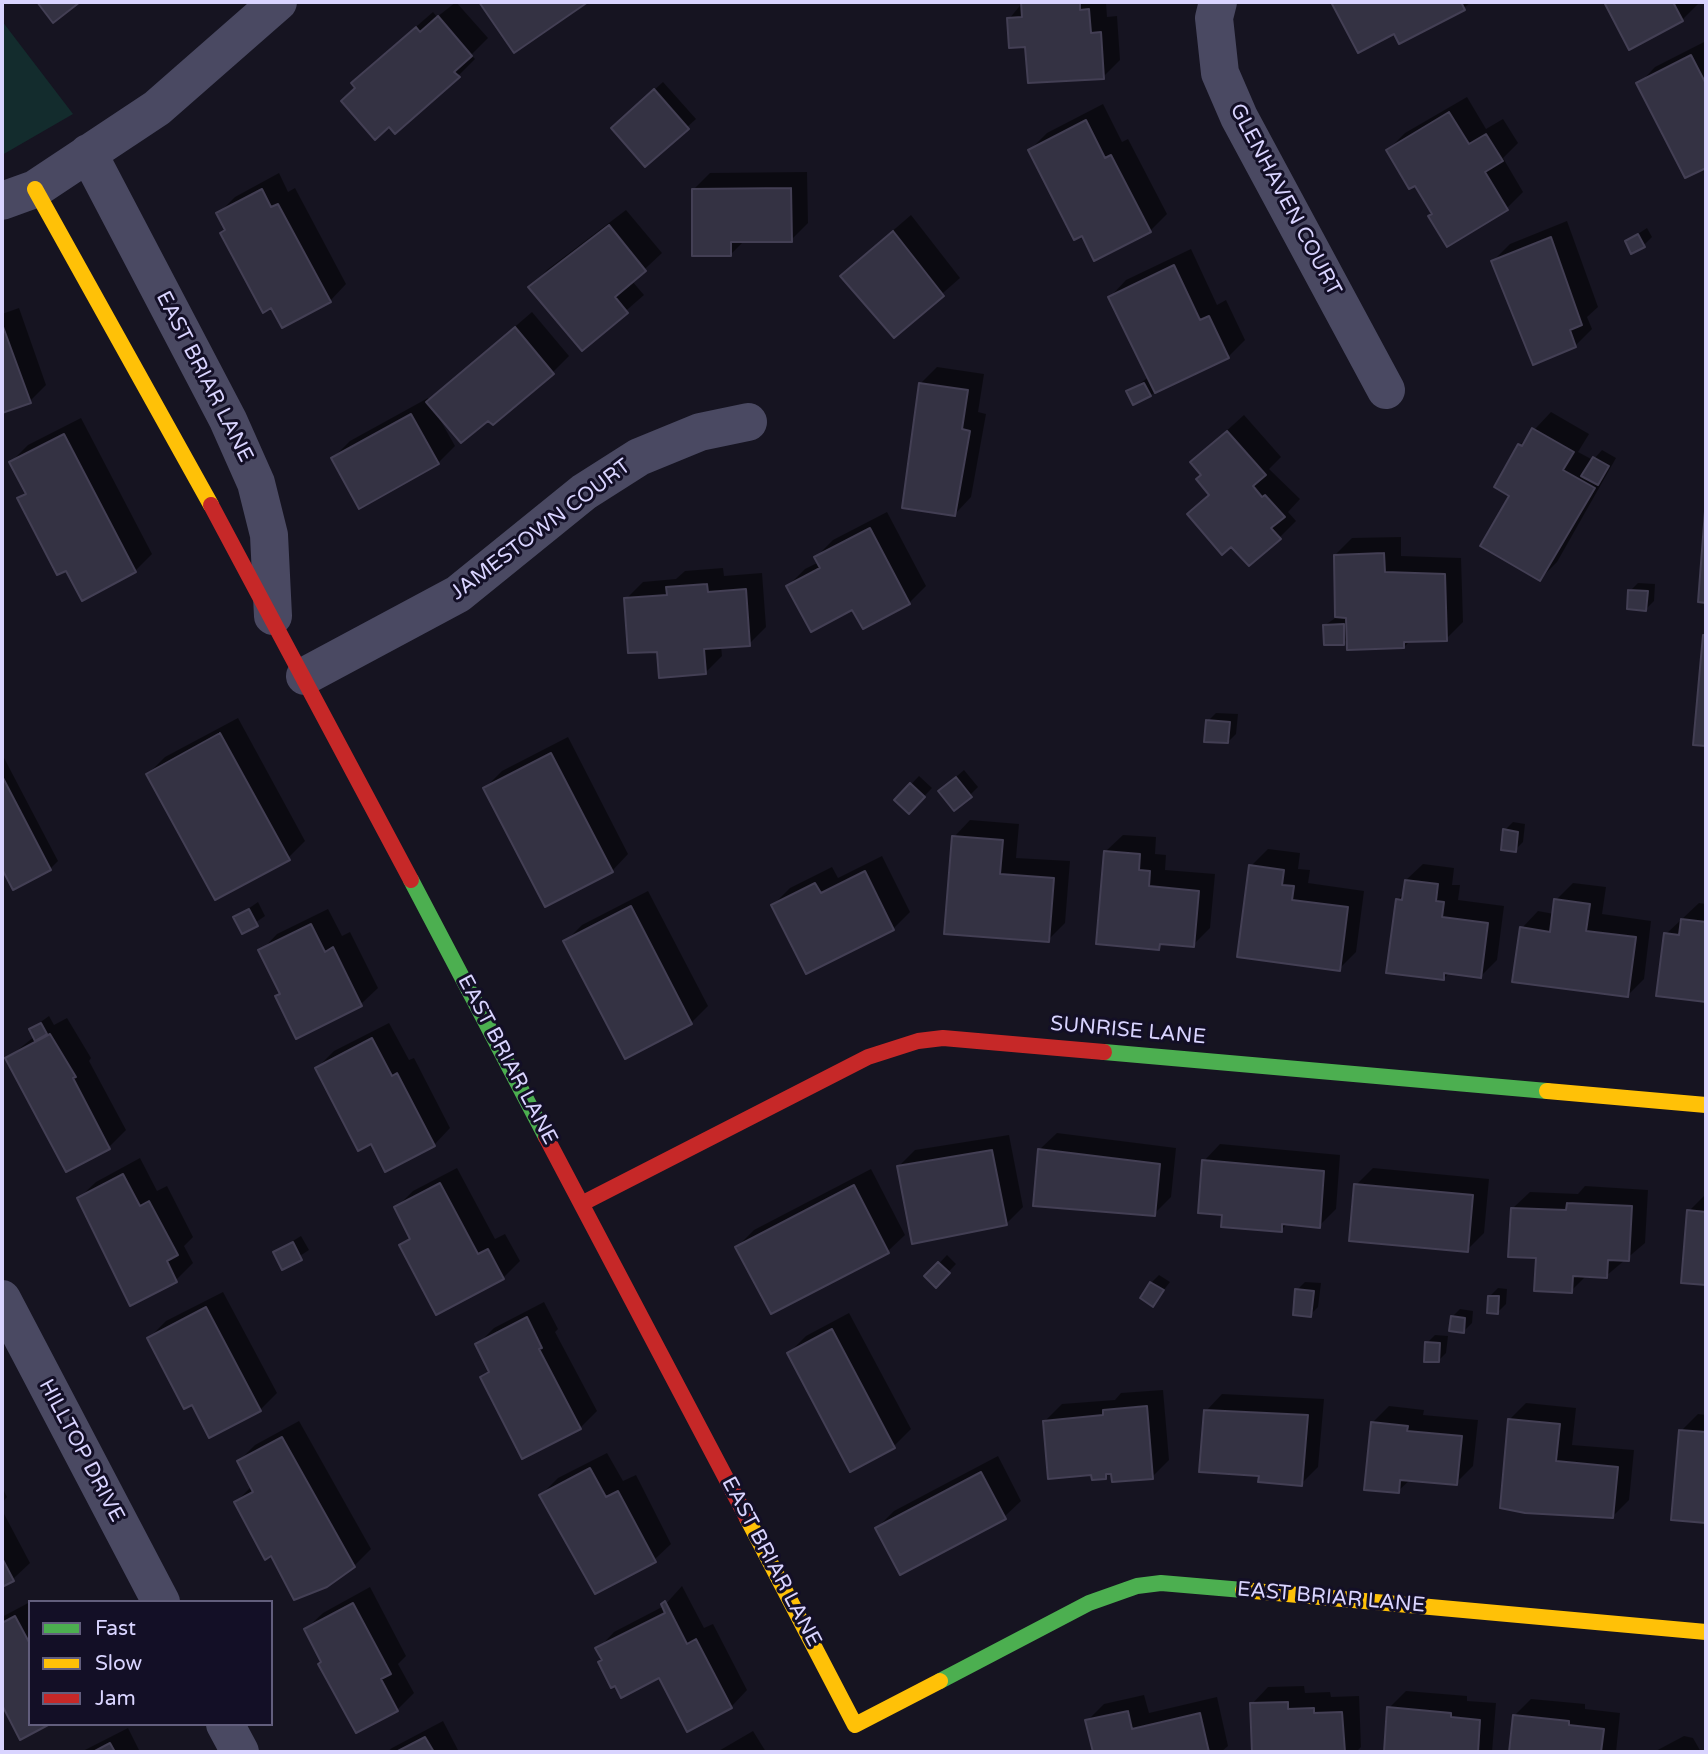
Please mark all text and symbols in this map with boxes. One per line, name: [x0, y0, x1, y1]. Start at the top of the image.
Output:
street label: GLENHAVEN COURT: [1224, 100, 1346, 300]
street label: EAST BRIAR LANE: [150, 287, 258, 467]
street label: JAMESTOWN COURT: [446, 454, 636, 606]
street label: EAST BRIAR LANE: [452, 971, 562, 1149]
street label: SUNRISE LANE: [1049, 1012, 1207, 1050]
street label: HILLTOP DRIVE: [33, 1375, 129, 1527]
street label: EAST BRIAR LANE: [716, 1473, 826, 1651]
street label: EAST BRIAR LANE: [1236, 1577, 1426, 1619]
legend: [28, 1600, 273, 1726]
text: Fast: [95, 1616, 136, 1641]
text: Slow: [95, 1651, 142, 1676]
text: Jam: [95, 1686, 136, 1711]

